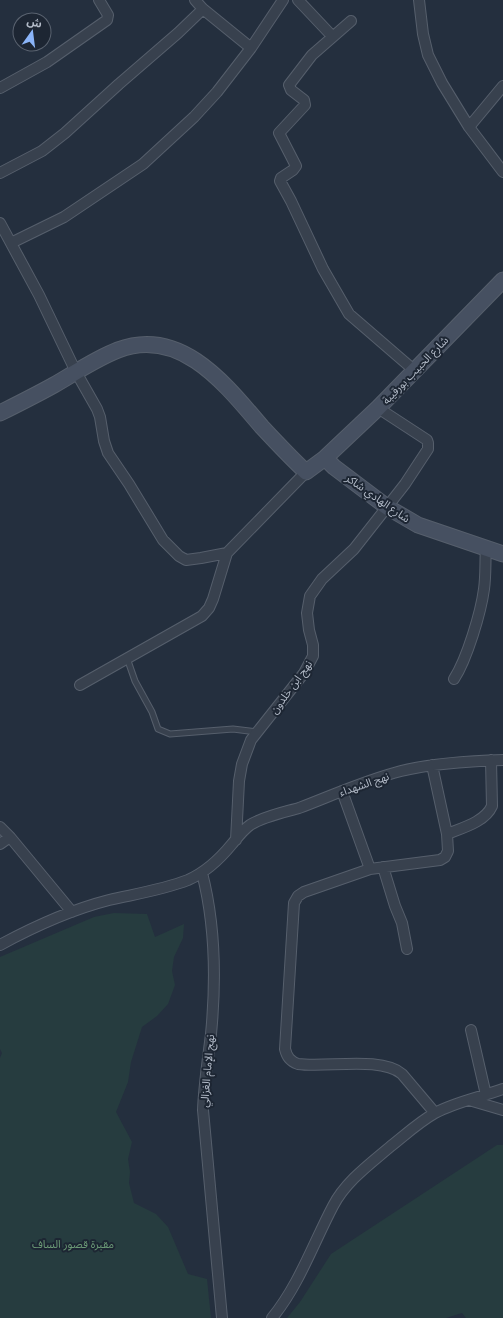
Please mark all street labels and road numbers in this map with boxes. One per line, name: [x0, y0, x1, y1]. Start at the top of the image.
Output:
street label: شارع الحبيب بورقيبة: [380, 333, 452, 408]
street label: شارع الهادي شاكر: [341, 471, 413, 528]
street label: نهج ابن خلدون: [268, 658, 316, 717]
street label: نهج الشهداء: [338, 770, 391, 800]
street label: نهج الإمام الغزالي: [198, 1034, 220, 1108]

